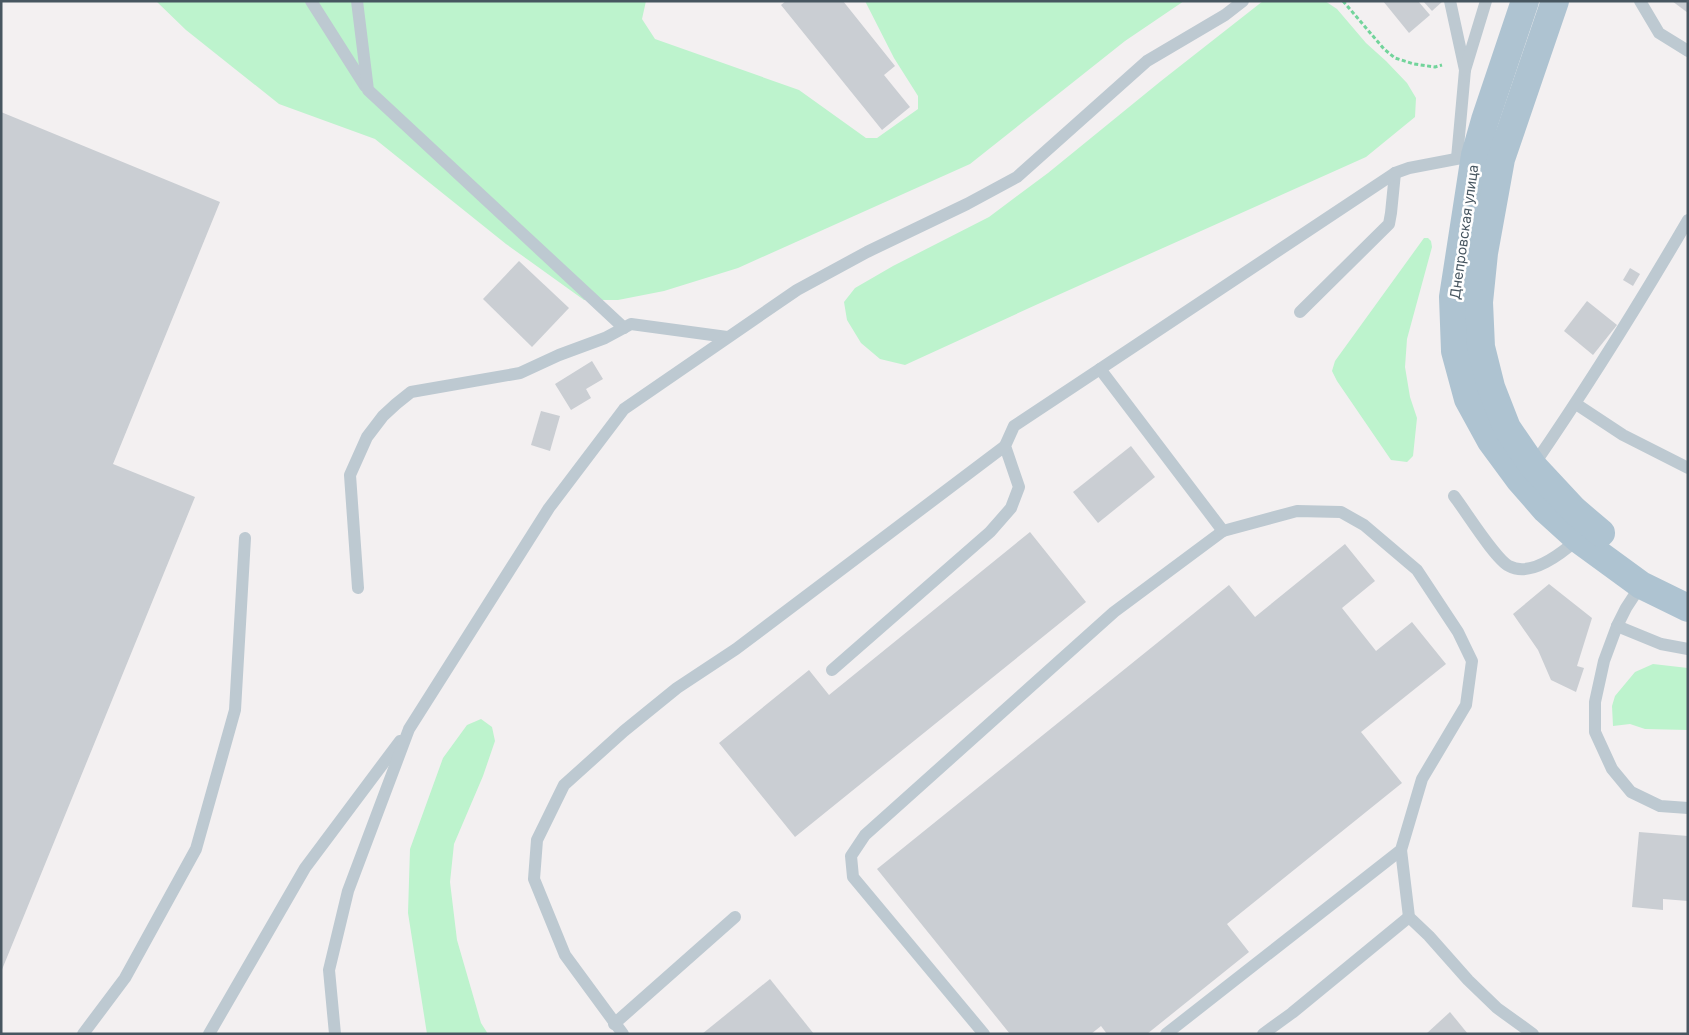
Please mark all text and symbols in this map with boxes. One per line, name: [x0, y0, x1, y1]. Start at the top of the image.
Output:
street label: Днепровская улица: [1446, 163, 1481, 300]

